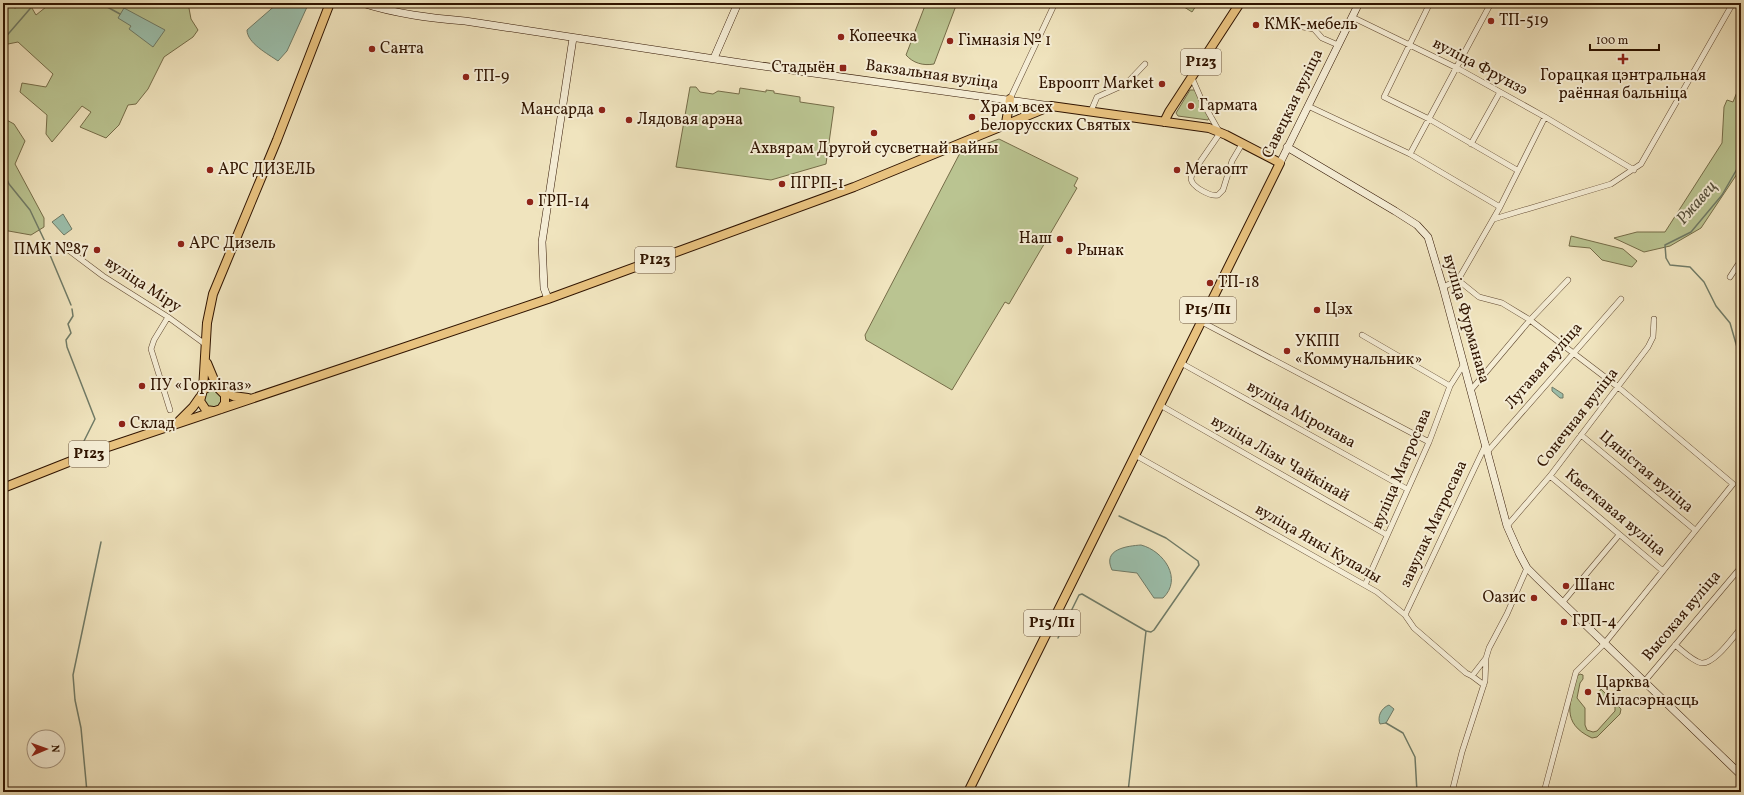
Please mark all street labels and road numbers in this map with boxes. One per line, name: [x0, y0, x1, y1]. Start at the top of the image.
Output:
street label: вуліца Фрунзэ: [1429, 33, 1531, 101]
street label: Савецкая вуліца: [1257, 46, 1329, 162]
road number: Р123: [1181, 49, 1221, 75]
street label: Вакзальная вуліца: [864, 55, 1000, 95]
road number: Р123: [635, 247, 675, 273]
street label: вуліца Міру: [100, 252, 186, 318]
street label: вуліца Фурманава: [1437, 252, 1495, 386]
road number: Р15/П1: [1180, 297, 1236, 323]
street label: Лугавая вуліца: [1500, 318, 1588, 414]
street label: Сонечная вуліца: [1532, 363, 1624, 473]
street label: вуліца Міронава: [1243, 376, 1359, 454]
street label: вуліца Матросава: [1367, 405, 1437, 533]
street label: вуліца Лізы Чайкінай: [1206, 410, 1354, 508]
street label: Цяністая вуліца: [1594, 426, 1698, 518]
road number: Р123: [69, 441, 109, 467]
street label: завулак Матросава: [1395, 457, 1473, 591]
street label: Кветкавая вуліца: [1560, 464, 1670, 562]
street label: вуліца Янкі Купалы: [1251, 499, 1385, 589]
street label: Высокая вуліца: [1638, 566, 1726, 666]
road number: Р15/П1: [1024, 610, 1080, 636]

